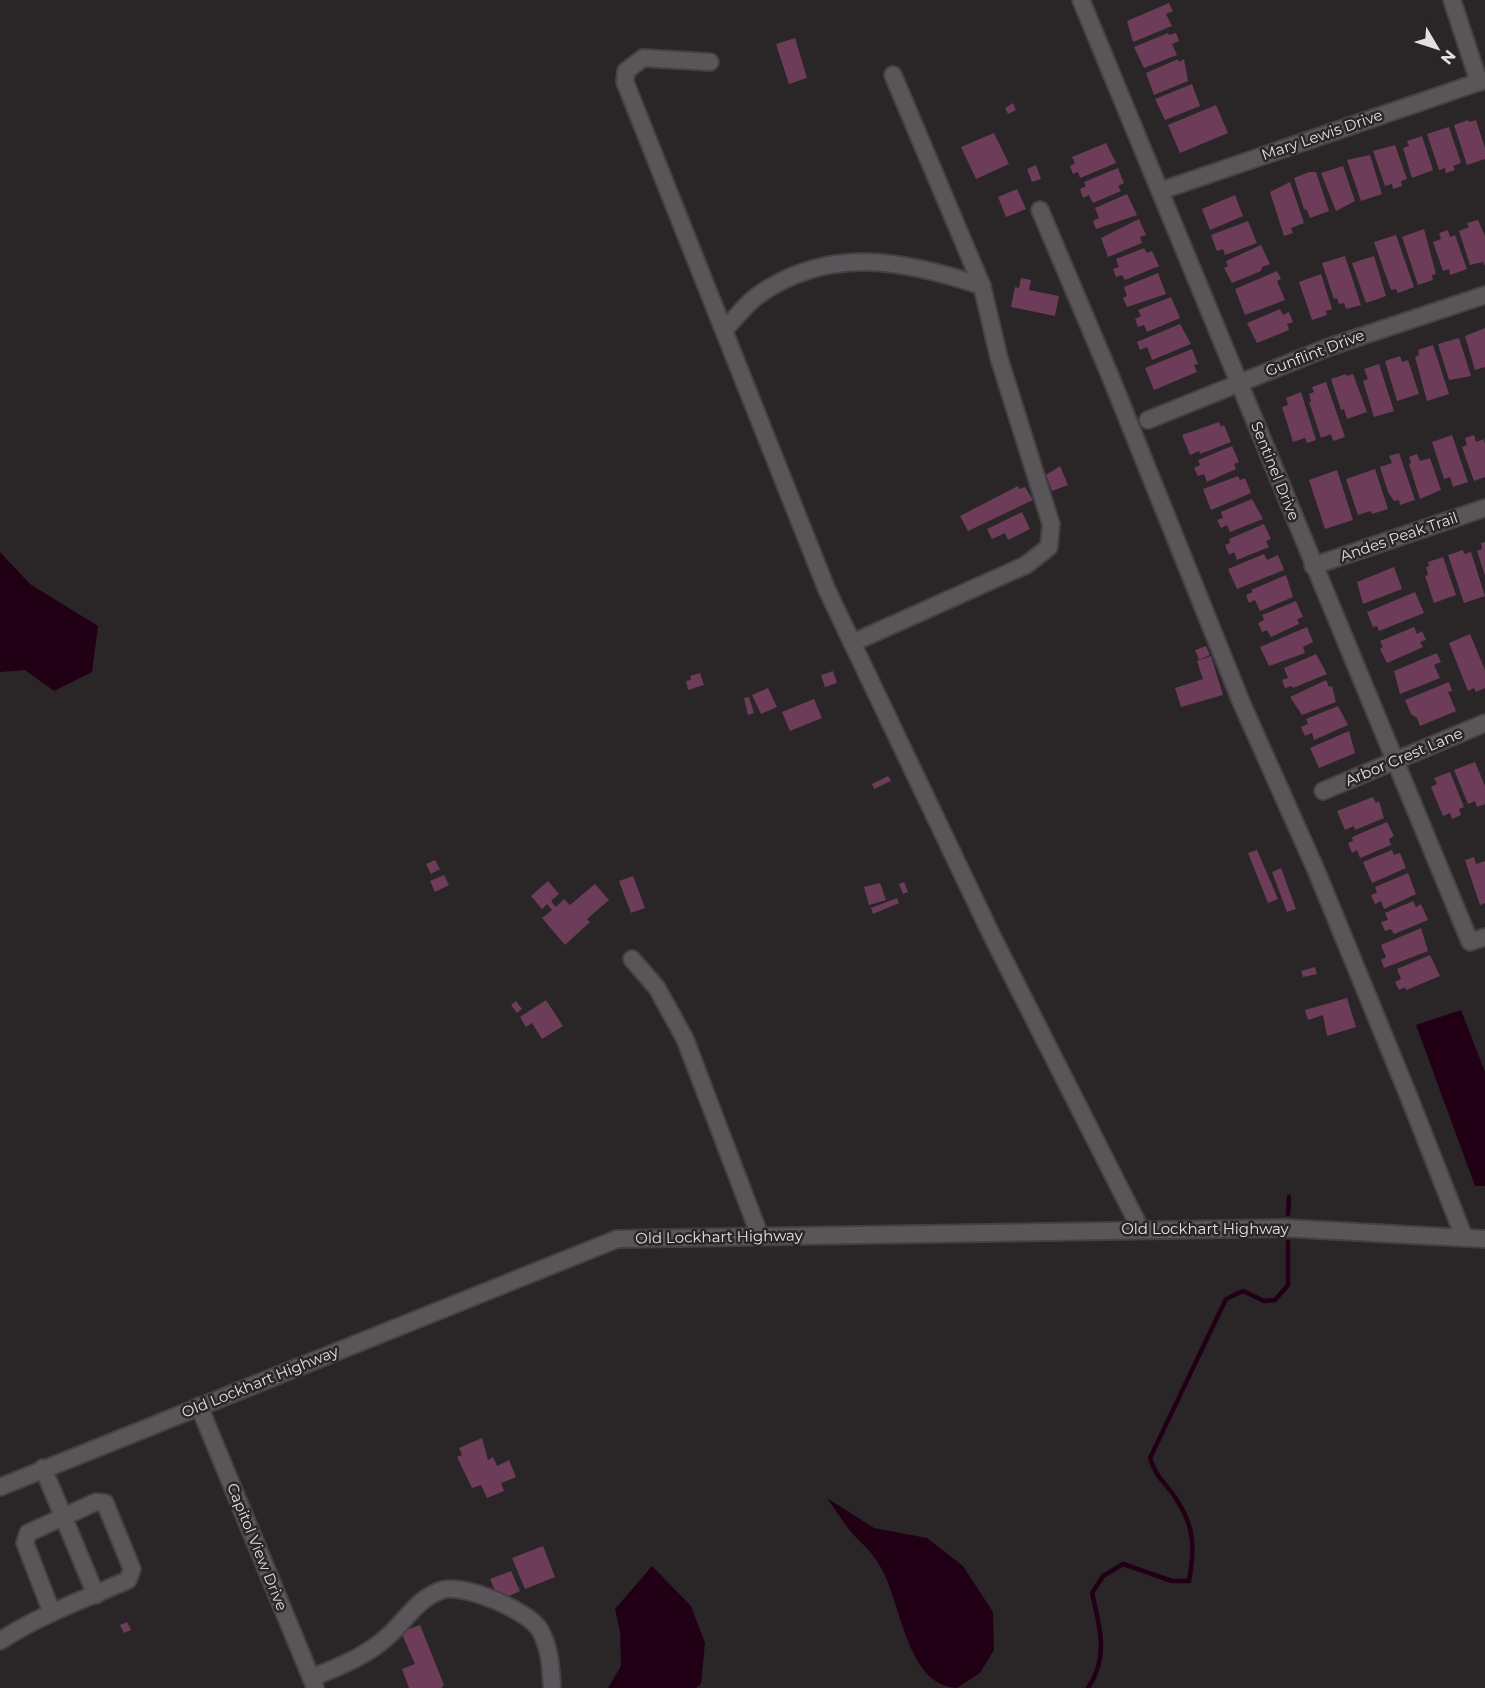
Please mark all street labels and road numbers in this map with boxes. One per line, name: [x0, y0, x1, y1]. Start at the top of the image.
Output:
street label: Mary Lewis Drive: [1259, 105, 1385, 164]
street label: Gunflint Drive: [1263, 325, 1367, 380]
street label: Sentinel Drive: [1247, 419, 1304, 523]
street label: Andes Peak Trail: [1337, 507, 1460, 566]
street label: Arbor Crest Lane: [1342, 723, 1465, 790]
street label: Old Lockhart Highway: [1121, 1219, 1290, 1238]
street label: Old Lockhart Highway: [635, 1226, 804, 1247]
street label: Old Lockhart Highway: [179, 1341, 342, 1422]
street label: Capitol View Drive: [223, 1480, 292, 1614]

